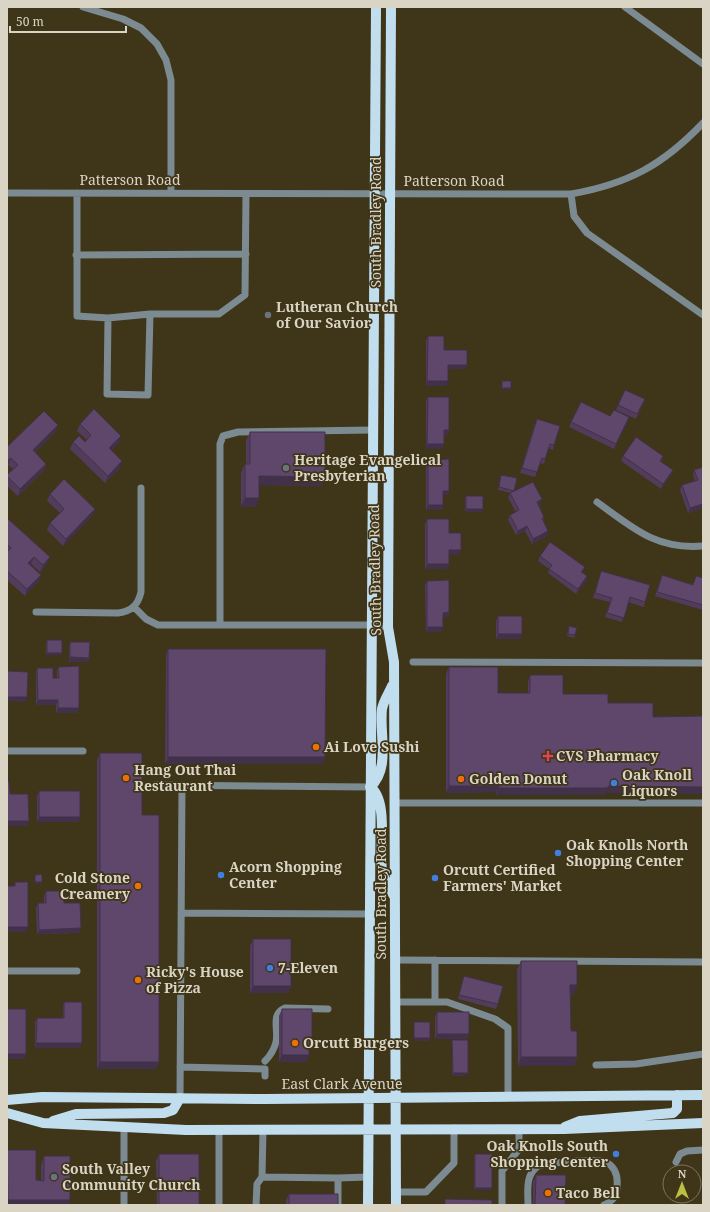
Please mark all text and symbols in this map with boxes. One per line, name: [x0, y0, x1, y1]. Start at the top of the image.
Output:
scale bar: [10, 8, 126, 34]
text: 50 m: [16, 13, 44, 30]
street label: South Bradley Road: [366, 156, 385, 288]
street label: Patterson Road: [79, 170, 181, 189]
street label: Patterson Road: [403, 171, 505, 190]
place label: Lutheran Church of Our Savior: [276, 297, 398, 332]
marker: Lutheran Church of Our Savior: [263, 310, 273, 320]
place label: Heritage Evangelical Presbyterian: [294, 450, 441, 485]
marker: Heritage Evangelical Presbyterian: [281, 463, 291, 473]
street label: South Bradley Road: [364, 504, 385, 636]
place label: Ai Love Sushi: [324, 737, 420, 756]
marker: Ai Love Sushi: [311, 742, 321, 752]
place label: CVS Pharmacy: [556, 746, 659, 765]
marker: CVS Pharmacy: [543, 751, 553, 761]
place label: Hang Out Thai Restaurant: [134, 760, 236, 795]
place label: Oak Knoll Liquors: [622, 765, 692, 800]
place label: Golden Donut: [469, 769, 567, 788]
marker: Hang Out Thai Restaurant: [121, 773, 131, 783]
marker: Golden Donut: [456, 774, 466, 784]
marker: Oak Knoll Liquors: [609, 778, 619, 788]
street label: South Bradley Road: [371, 828, 390, 960]
place label: Oak Knolls North Shopping Center: [566, 835, 688, 870]
marker: Oak Knolls North Shopping Center: [553, 848, 563, 858]
place label: Acorn Shopping Center: [229, 857, 342, 892]
place label: Orcutt Certified Farmers' Market: [443, 860, 562, 895]
place label: Cold Stone Creamery: [55, 868, 131, 903]
marker: Acorn Shopping Center: [216, 870, 226, 880]
marker: Orcutt Certified Farmers' Market: [430, 873, 440, 883]
marker: Cold Stone Creamery: [133, 881, 143, 891]
place label: 7-Eleven: [278, 958, 338, 977]
place label: Ricky's House of Pizza: [146, 962, 244, 997]
marker: 7-Eleven: [265, 963, 275, 973]
marker: Ricky's House of Pizza: [133, 975, 143, 985]
place label: Orcutt Burgers: [303, 1033, 409, 1052]
marker: Orcutt Burgers: [290, 1038, 300, 1048]
street label: East Clark Avenue: [282, 1074, 402, 1093]
place label: Oak Knolls South Shopping Center: [487, 1136, 609, 1171]
marker: Oak Knolls South Shopping Center: [611, 1149, 621, 1159]
place label: South Valley Community Church: [62, 1159, 201, 1194]
north arrow: [662, 1164, 702, 1204]
text: N: [678, 1166, 687, 1181]
marker: South Valley Community Church: [49, 1172, 59, 1182]
place label: Taco Bell: [556, 1183, 620, 1202]
marker: Taco Bell: [543, 1188, 553, 1198]

